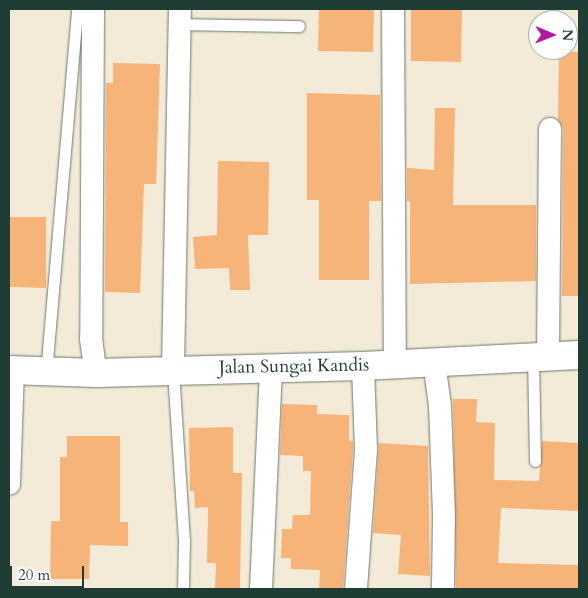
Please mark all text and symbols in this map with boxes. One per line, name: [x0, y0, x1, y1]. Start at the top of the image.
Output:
north arrow: [528, 10, 578, 60]
text: N: [558, 29, 577, 41]
street label: Jalan Sungai Kandis: [219, 355, 369, 379]
scale bar: [12, 556, 86, 588]
text: 20 m: [18, 565, 50, 585]

